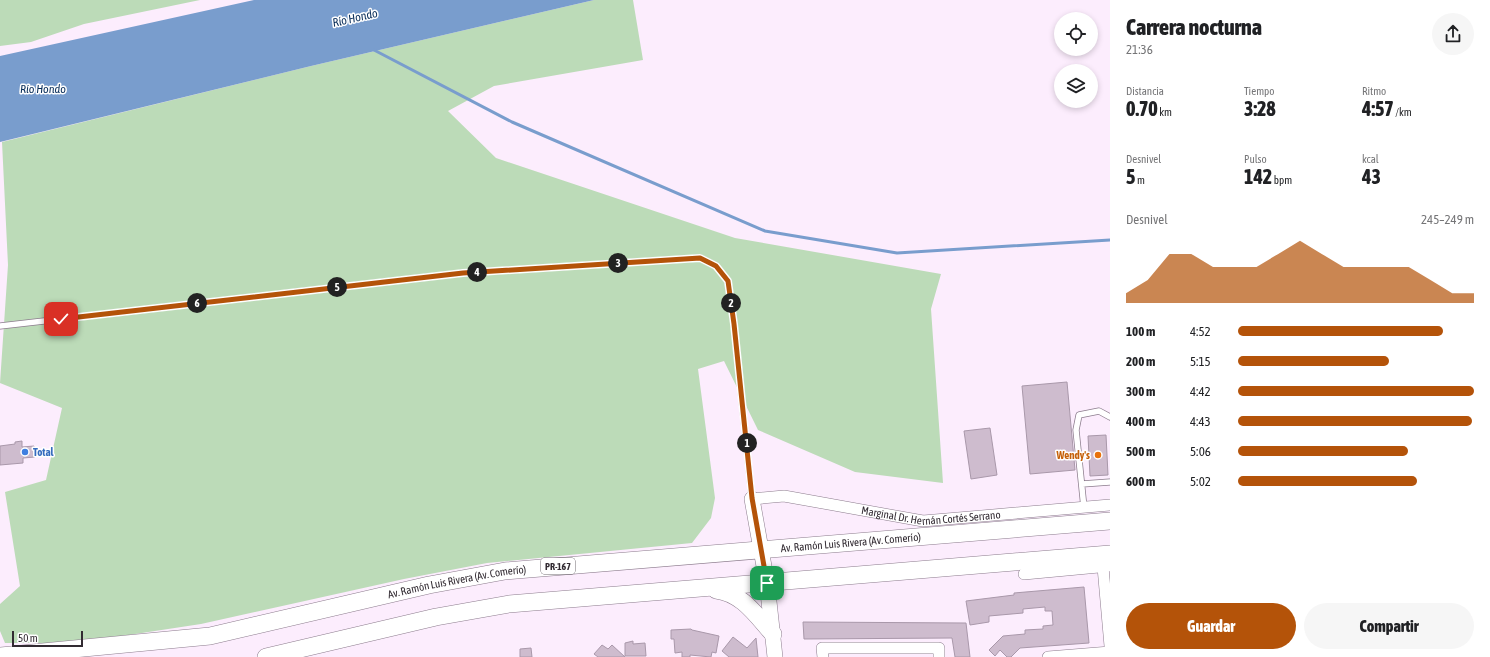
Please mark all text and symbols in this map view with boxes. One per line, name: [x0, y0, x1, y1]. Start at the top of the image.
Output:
water label: Río Hondo: [331, 6, 379, 30]
map controls: [1054, 12, 1098, 108]
button: locate: [1054, 12, 1098, 56]
button: share: [1432, 13, 1474, 55]
text: Carrera nocturna: [1126, 14, 1262, 40]
text: 21:36: [1126, 42, 1153, 57]
button: layers: [1054, 64, 1098, 108]
water label: Río Hondo: [20, 82, 66, 96]
text: Distancia: [1126, 85, 1164, 97]
text: Tiempo: [1244, 85, 1274, 97]
text: Ritmo: [1362, 85, 1386, 97]
text: 0.70: [1126, 97, 1158, 120]
text: 3:28: [1244, 97, 1276, 120]
text: 4:57: [1362, 97, 1394, 120]
text: km: [1158, 106, 1172, 118]
text: /km: [1394, 106, 1412, 118]
text: Desnivel: [1126, 153, 1161, 165]
text: Pulso: [1244, 153, 1267, 165]
text: kcal: [1362, 153, 1379, 165]
text: 5: [1126, 165, 1135, 188]
text: 142: [1244, 165, 1272, 188]
text: 43: [1362, 165, 1381, 188]
text: m: [1135, 174, 1145, 186]
text: bpm: [1272, 174, 1292, 186]
text: Desnivel: [1126, 212, 1168, 227]
text: 245–249 m: [1421, 212, 1474, 227]
pin: 3: [608, 253, 628, 273]
text: 3: [615, 257, 621, 269]
pin: 4: [467, 262, 487, 282]
text: 4: [474, 266, 480, 278]
pin: 5: [327, 277, 347, 297]
text: 5: [334, 281, 340, 293]
pin: 6: [187, 293, 207, 313]
pin: 2: [721, 293, 741, 313]
text: 6: [194, 297, 200, 309]
text: 2: [728, 297, 734, 309]
pin: [44, 302, 78, 336]
icon: check: [50, 308, 72, 330]
text: 100 m: [1126, 324, 1155, 339]
text: 4:52: [1190, 324, 1211, 339]
text: 200 m: [1126, 354, 1155, 369]
text: 5:15: [1190, 354, 1211, 369]
text: 300 m: [1126, 384, 1155, 399]
text: 4:42: [1190, 384, 1211, 399]
text: 400 m: [1126, 414, 1155, 429]
text: 4:43: [1190, 414, 1211, 429]
pin: 1: [737, 433, 757, 453]
text: 1: [744, 437, 750, 449]
text: 500 m: [1126, 444, 1155, 459]
text: 5:06: [1190, 444, 1211, 459]
place label: Total: [33, 446, 55, 458]
marker: Total: [20, 447, 30, 457]
place label: Wendy's: [1056, 449, 1090, 461]
marker: Wendy's: [1093, 450, 1103, 460]
text: 600 m: [1126, 474, 1155, 489]
text: 5:02: [1190, 474, 1211, 489]
street label: Marginal Dr. Hernán Cortés Serrano: [860, 504, 1001, 527]
street label: Av. Ramón Luis Rivera (Av. Comerío): [780, 531, 922, 554]
road number: PR-167: [541, 558, 575, 574]
street label: Av. Ramón Luis Rivera (Av. Comerío): [387, 563, 527, 600]
pin: [750, 566, 784, 600]
icon: arrive: [756, 572, 778, 594]
button: Guardar: [1126, 603, 1296, 649]
button: Compartir: [1304, 603, 1474, 649]
scale bar: [12, 629, 83, 648]
text: 50 m: [18, 632, 38, 644]

